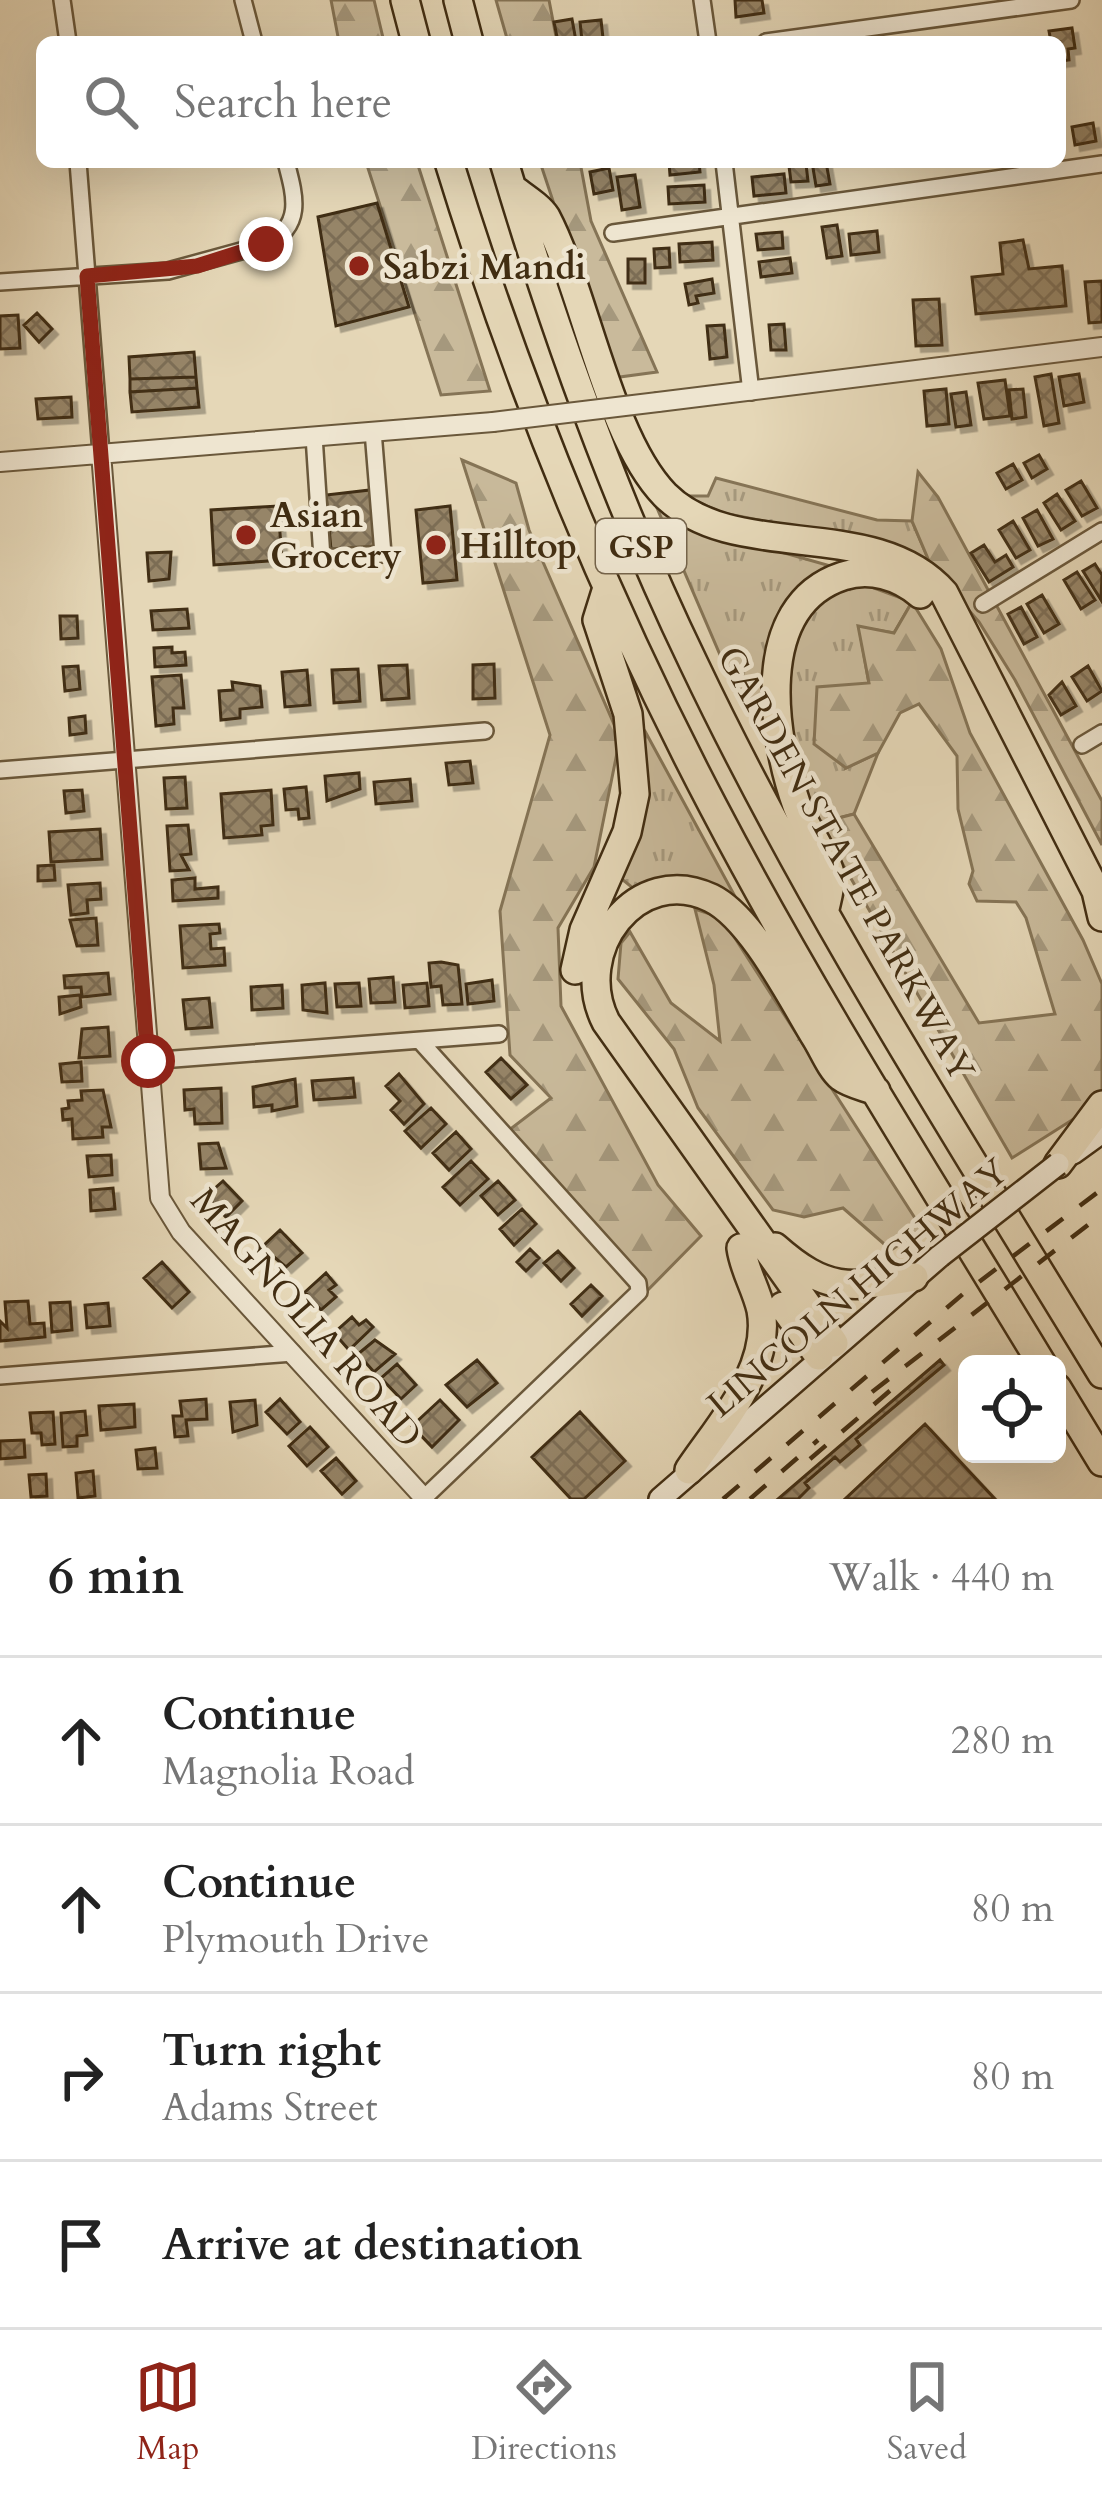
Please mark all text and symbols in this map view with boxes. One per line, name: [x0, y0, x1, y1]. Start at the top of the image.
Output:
search box: [36, 36, 1066, 168]
icon: search: [78, 69, 144, 135]
text: Search here: [174, 72, 392, 133]
route end: [239, 217, 293, 271]
place label: Sabzi Mandi: [383, 243, 586, 292]
marker: Sabzi Mandi: [346, 253, 372, 279]
place label: Asian Grocery: [270, 491, 402, 581]
road number: GSP: [596, 519, 686, 573]
marker: Asian Grocery: [233, 522, 259, 548]
place label: Hilltop: [460, 522, 577, 571]
marker: Hilltop: [423, 532, 449, 558]
street label: GARDEN STATE PARKWAY: [705, 638, 986, 1090]
route start: [121, 1034, 175, 1088]
street label: LINCOLN HIGHWAY: [697, 1148, 1019, 1429]
street label: MAGNOLIA ROAD: [179, 1177, 433, 1459]
map controls: [958, 1355, 1066, 1463]
button: locate: [958, 1355, 1066, 1463]
text: 6 min: [48, 1542, 184, 1612]
text: Walk · 440 m: [829, 1551, 1054, 1604]
text: Continue: [162, 1684, 356, 1745]
icon: ahead: [48, 1708, 114, 1774]
text: 280 m: [951, 1714, 1054, 1767]
text: Magnolia Road: [162, 1745, 415, 1798]
text: Continue: [162, 1852, 356, 1913]
icon: ahead: [48, 1876, 114, 1942]
text: 80 m: [971, 1882, 1054, 1935]
text: Plymouth Drive: [162, 1913, 430, 1966]
text: Turn right: [162, 2020, 381, 2081]
icon: right: [48, 2044, 114, 2110]
text: 80 m: [971, 2050, 1054, 2103]
text: Adams Street: [162, 2081, 378, 2134]
icon: arrive: [48, 2212, 114, 2278]
text: Arrive at destination: [162, 2214, 582, 2275]
tab: Map: [135, 2354, 201, 2471]
tab: Directions: [471, 2354, 617, 2471]
tab: Saved: [887, 2354, 967, 2471]

